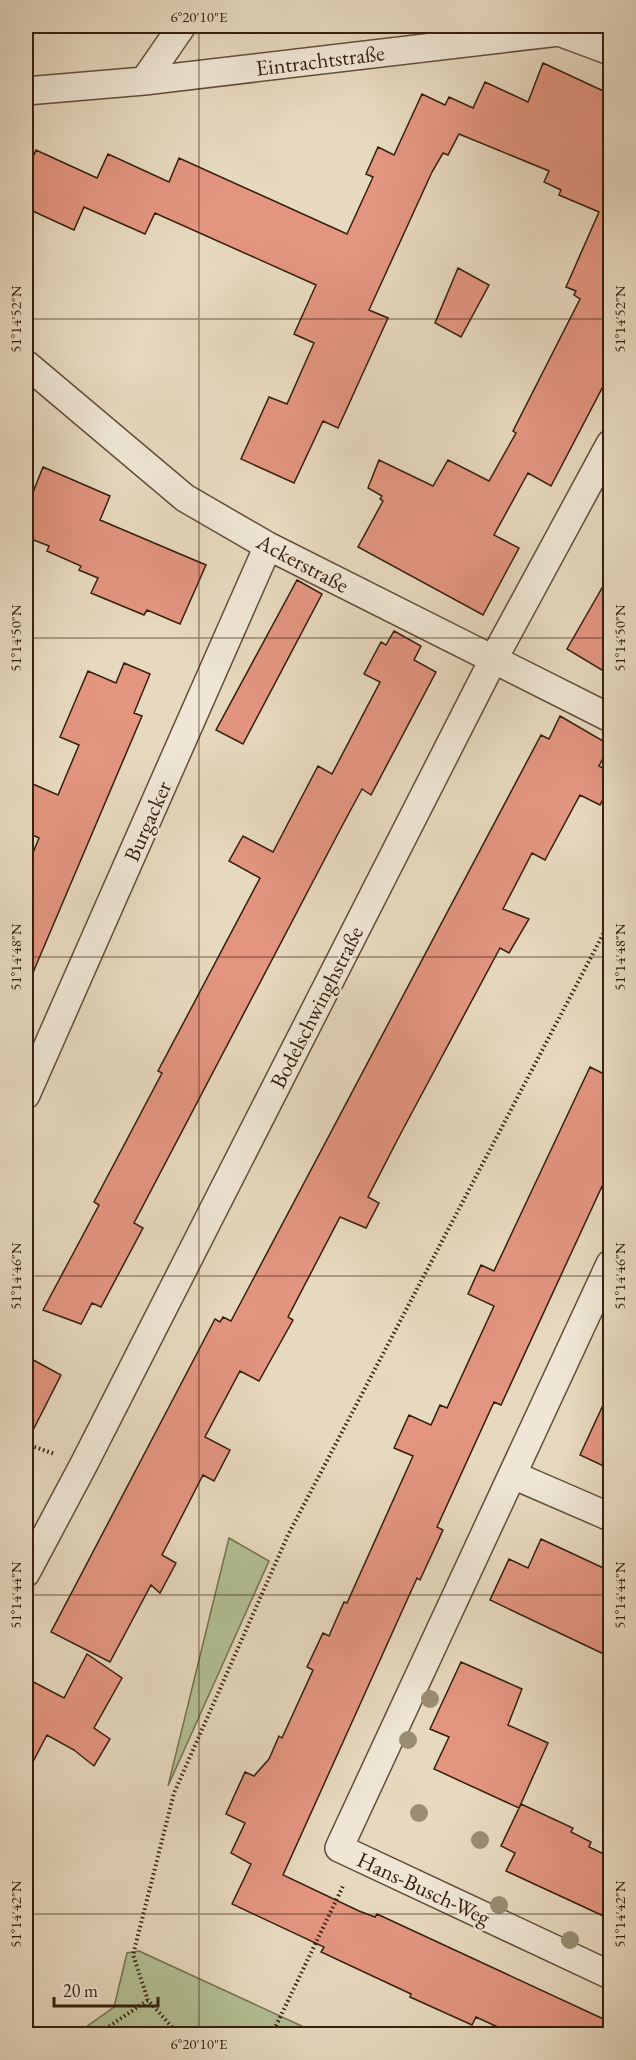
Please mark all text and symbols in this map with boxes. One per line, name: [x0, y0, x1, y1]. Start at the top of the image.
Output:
text: 6°20'10"E: [171, 7, 228, 26]
street label: Eintrachtstraße: [254, 38, 386, 83]
text: 51°14'52"N: [6, 285, 25, 353]
text: 51°14'52"N: [610, 285, 629, 353]
street label: Ackerstraße: [251, 527, 354, 600]
text: 51°14'50"N: [6, 604, 25, 672]
text: 51°14'50"N: [610, 604, 629, 672]
street label: Burgacker: [117, 776, 178, 866]
street label: Bodelschwinghstraße: [263, 921, 370, 1093]
text: 51°14'48"N: [6, 923, 25, 991]
text: 51°14'48"N: [610, 923, 629, 991]
text: 51°14'46"N: [6, 1242, 25, 1310]
text: 51°14'46"N: [610, 1242, 629, 1310]
text: 51°14'44"N: [6, 1561, 25, 1629]
text: 51°14'44"N: [610, 1561, 629, 1629]
street label: Hans-Busch-Weg: [352, 1845, 495, 1932]
text: 51°14'42"N: [6, 1880, 25, 1948]
text: 51°14'42"N: [610, 1880, 629, 1948]
scale bar: [54, 1970, 158, 2008]
text: 20 m: [63, 1979, 98, 2002]
text: 6°20'10"E: [171, 2034, 228, 2053]

